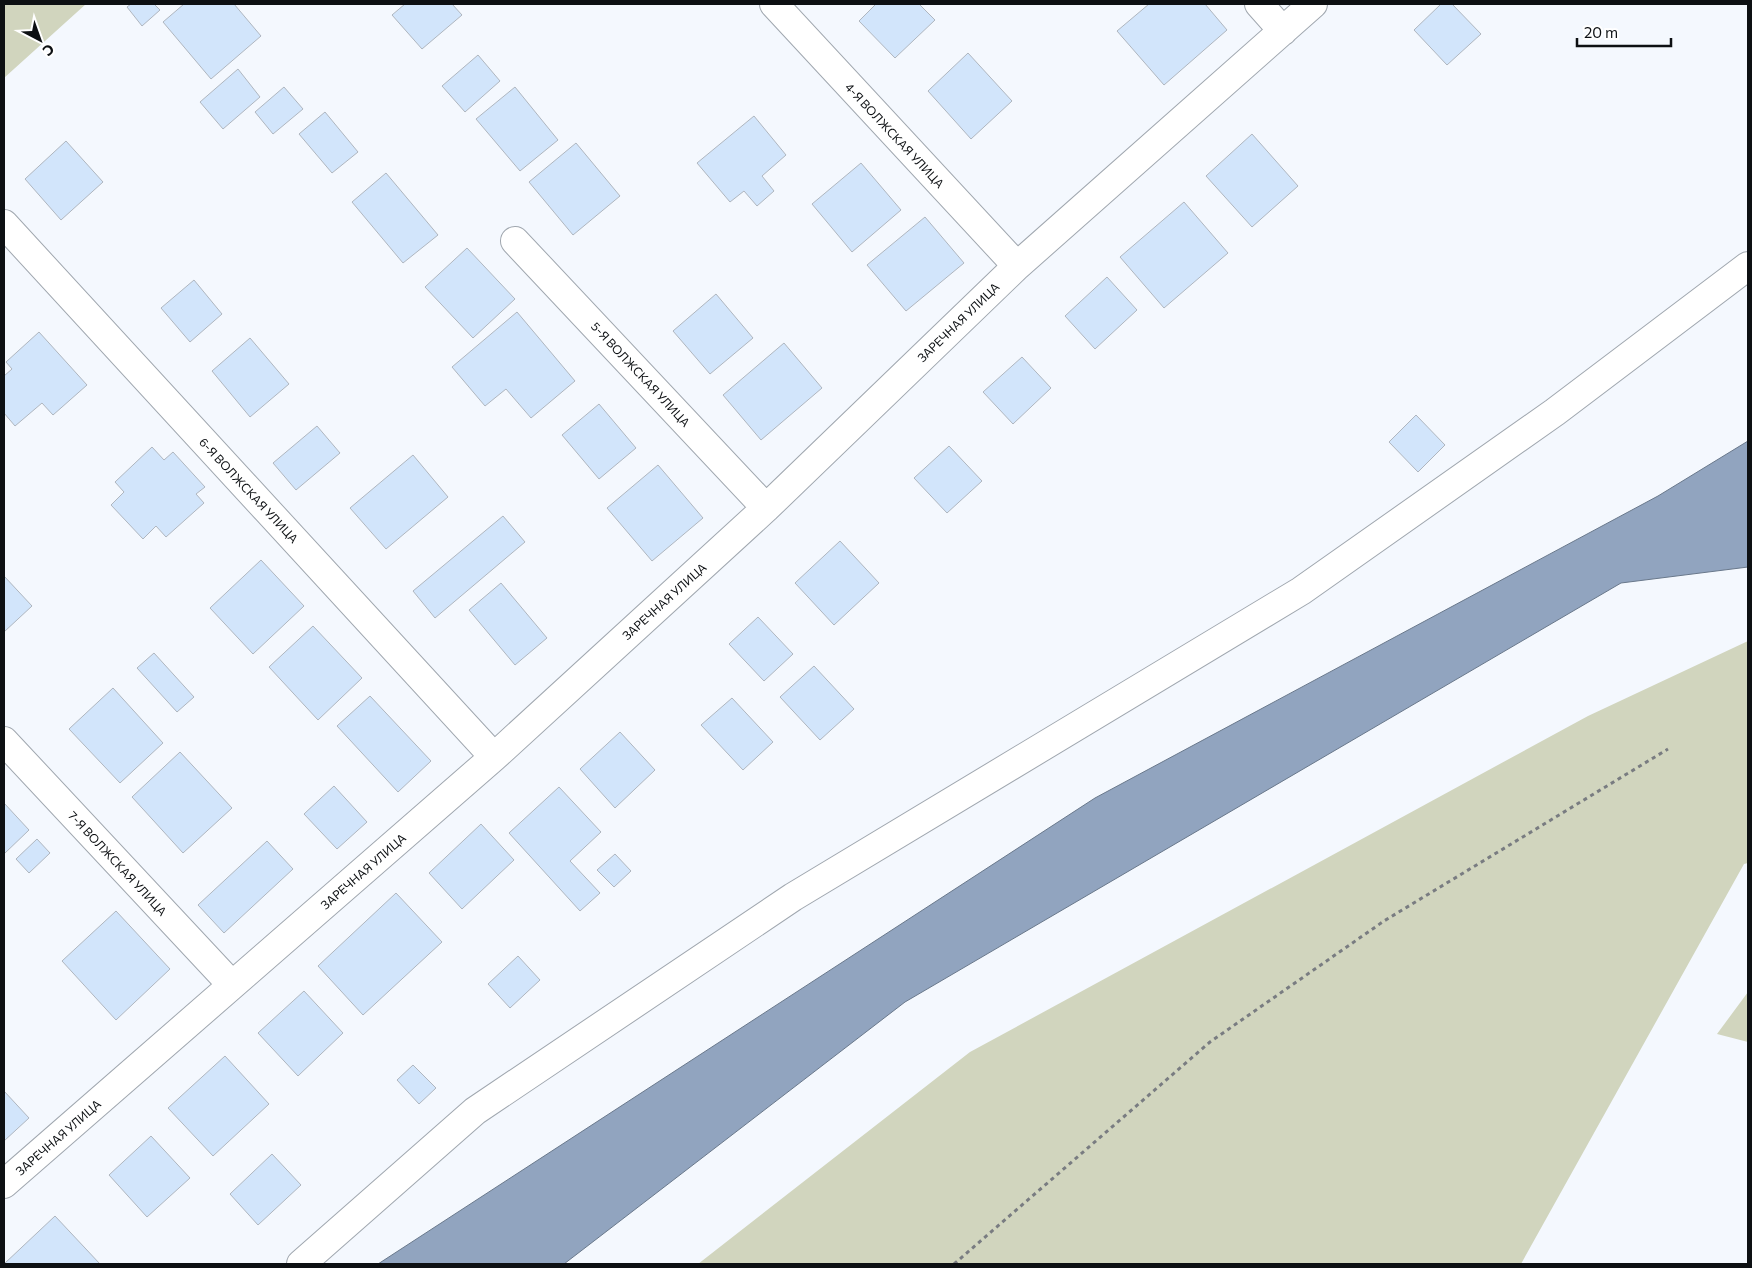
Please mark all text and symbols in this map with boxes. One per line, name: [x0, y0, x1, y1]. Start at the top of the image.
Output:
north arrow: [15, 15, 65, 65]
scale bar: [1577, 15, 1671, 47]
text: 20 m: [1584, 23, 1618, 41]
text: С: [40, 41, 58, 60]
street label: 4-Я ВОЛЖСКАЯ УЛИЦА: [843, 80, 947, 190]
street label: ЗАРЕЧНАЯ УЛИЦА: [914, 279, 1002, 365]
street label: 5-Я ВОЛЖСКАЯ УЛИЦА: [589, 319, 693, 429]
street label: 6-Я ВОЛЖСКАЯ УЛИЦА: [197, 435, 301, 545]
street label: ЗАРЕЧНАЯ УЛИЦА: [619, 560, 709, 642]
street label: 7-Я ВОЛЖСКАЯ УЛИЦА: [66, 808, 170, 918]
street label: ЗАРЕЧНАЯ УЛИЦА: [318, 830, 408, 912]
street label: ЗАРЕЧНАЯ УЛИЦА: [13, 1096, 103, 1178]

